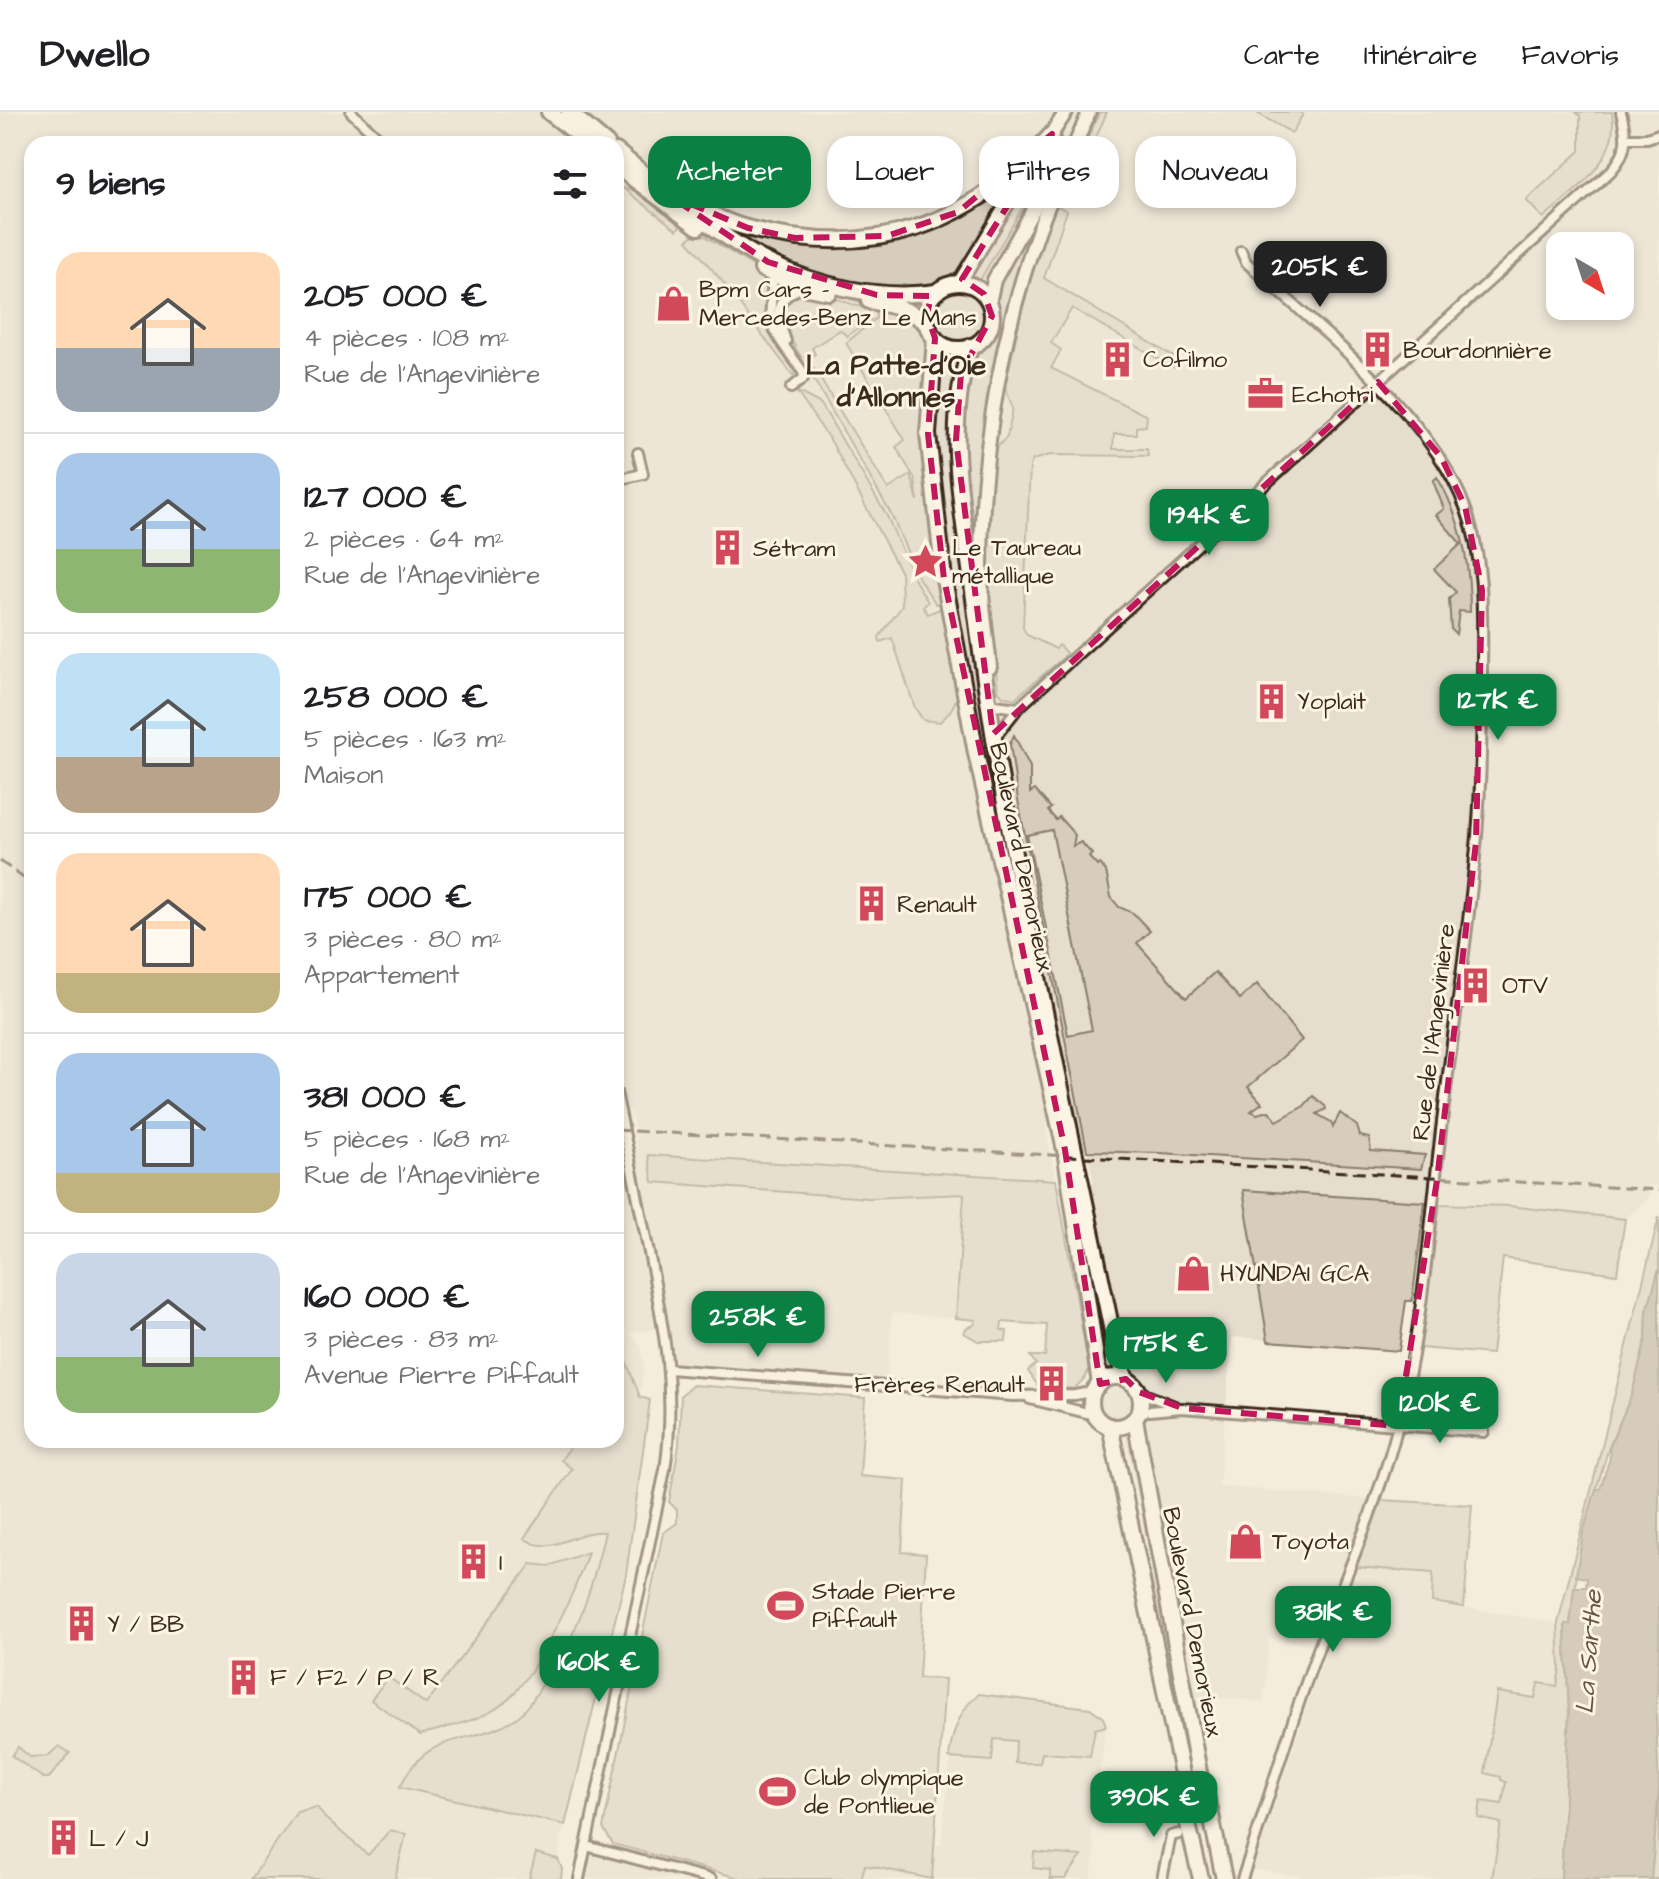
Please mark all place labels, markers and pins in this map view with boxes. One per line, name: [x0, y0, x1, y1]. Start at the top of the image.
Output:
pin: 205K €: [1255, 241, 1385, 309]
place label: Bpm Cars - Mercedes-Benz Le Mans: [699, 273, 977, 335]
shop icon: Bpm Cars - Mercedes-Benz Le Mans: [654, 284, 692, 322]
building icon: Bourdonnière: [1358, 331, 1396, 369]
place label: Bourdonnière: [1403, 334, 1552, 368]
building icon: Cofilmo: [1098, 340, 1136, 378]
place label: Cofilmo: [1143, 343, 1228, 377]
office icon: Echotri: [1247, 375, 1285, 413]
place label: Echotri: [1292, 378, 1374, 412]
pin: 194K €: [1144, 489, 1274, 557]
building icon: Sétram: [708, 529, 746, 567]
place label: Le Taureau métallique: [952, 531, 1081, 593]
place label: Sétram: [753, 532, 836, 566]
place icon: Le Taureau métallique: [907, 542, 945, 580]
pin: 127K €: [1433, 674, 1563, 742]
building icon: Yoplait: [1252, 682, 1290, 720]
place label: Yoplait: [1297, 685, 1366, 719]
building icon: Renault: [852, 885, 890, 923]
place label: Renault: [897, 888, 977, 922]
building icon: OTV: [1457, 966, 1495, 1004]
place label: OTV: [1502, 969, 1548, 1003]
shop icon: HYUNDAI GCA: [1175, 1254, 1213, 1292]
place label: HYUNDAI GCA: [1220, 1257, 1369, 1291]
pin: 258K €: [693, 1291, 823, 1359]
pin: 175K €: [1101, 1317, 1231, 1385]
building icon: Frères Renault: [1032, 1365, 1070, 1403]
place label: Frères Renault: [854, 1368, 1025, 1402]
pin: 120K €: [1375, 1377, 1505, 1445]
shop icon: Toyota: [1227, 1522, 1265, 1560]
place label: Toyota: [1272, 1525, 1349, 1560]
building icon: I: [454, 1543, 492, 1581]
place label: I: [499, 1546, 503, 1580]
place label: Stade Pierre Piffault: [812, 1575, 956, 1637]
sports icon: Stade Pierre Piffault: [767, 1586, 805, 1624]
pin: 381K €: [1268, 1586, 1398, 1654]
building icon: Y / BB: [62, 1605, 100, 1643]
place label: Y / BB: [107, 1608, 184, 1642]
pin: 160K €: [534, 1636, 664, 1704]
building icon: F / F2 / P / R: [225, 1658, 263, 1696]
place label: F / F2 / P / R: [270, 1661, 440, 1695]
place label: Club olympique de Pontlieue: [804, 1761, 964, 1823]
pin: 390K €: [1089, 1771, 1219, 1839]
sports icon: Club olympique de Pontlieue: [759, 1772, 797, 1810]
building icon: L / J: [44, 1819, 82, 1857]
place label: L / J: [89, 1822, 149, 1856]

